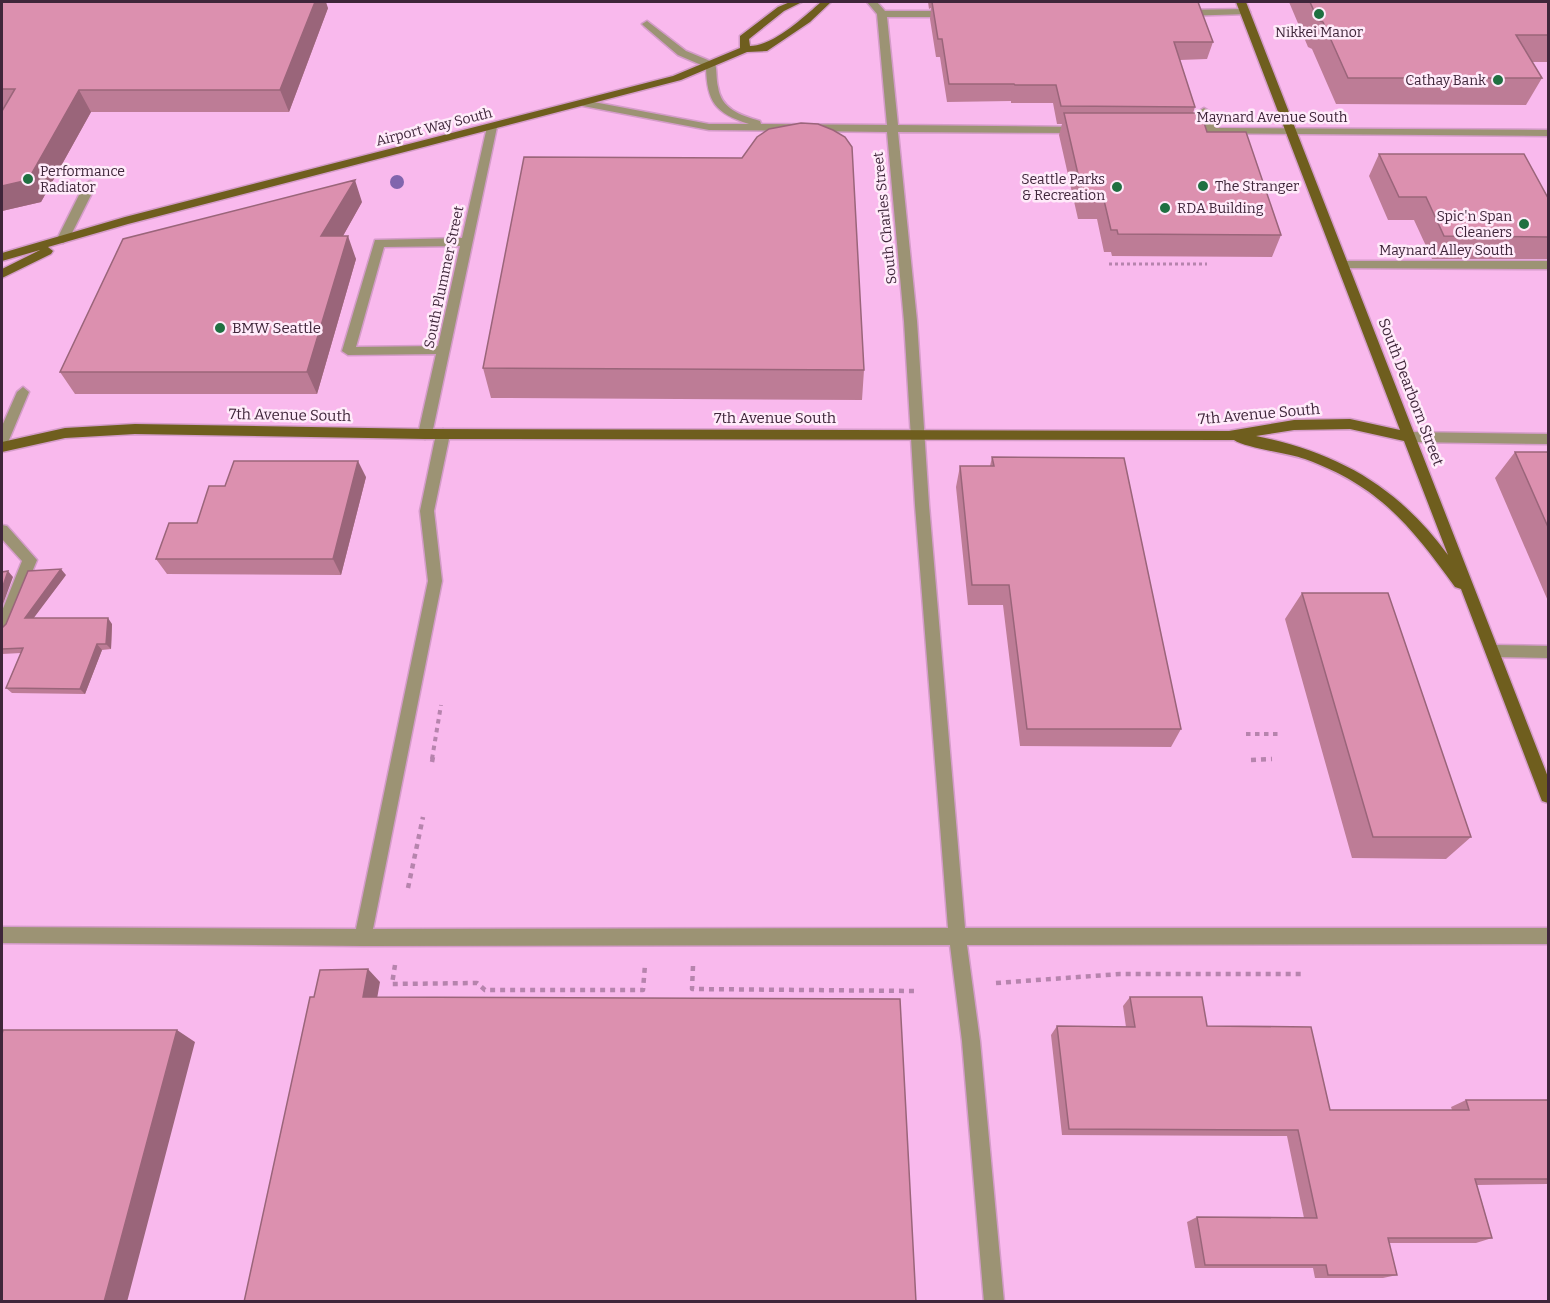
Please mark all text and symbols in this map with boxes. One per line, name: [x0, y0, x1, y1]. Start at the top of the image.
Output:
marker: Nikkei Manor: [1312, 7, 1326, 21]
place label: Nikkei Manor: [1275, 24, 1363, 41]
place label: Cathay Bank: [1405, 72, 1486, 89]
marker: Cathay Bank: [1491, 73, 1505, 87]
street label: Airport Way South: [374, 104, 494, 150]
street label: Maynard Avenue South: [1197, 109, 1348, 126]
street label: South Charles Street: [870, 151, 900, 285]
place label: Performance Radiator: [40, 163, 125, 196]
place label: Seattle Parks & Recreation: [1021, 171, 1105, 204]
marker: Performance Radiator: [21, 172, 35, 186]
place label: The Stranger: [1215, 178, 1299, 195]
marker: The Stranger: [1196, 179, 1210, 193]
marker: Seattle Parks & Recreation: [1110, 180, 1124, 194]
place label: RDA Building: [1177, 200, 1264, 217]
marker: RDA Building: [1158, 201, 1172, 215]
street label: South Plummer Street: [421, 204, 467, 350]
place label: Spic'n Span Cleaners: [1436, 208, 1512, 241]
marker: Spic'n Span Cleaners: [1517, 217, 1531, 231]
street label: Maynard Alley South: [1379, 242, 1513, 259]
street label: South Dearborn Street: [1375, 316, 1448, 469]
place label: BMW Seattle: [232, 319, 321, 337]
marker: BMW Seattle: [213, 321, 227, 335]
street label: 7th Avenue South: [1197, 400, 1321, 428]
street label: 7th Avenue South: [229, 405, 352, 425]
street label: 7th Avenue South: [714, 409, 837, 427]

